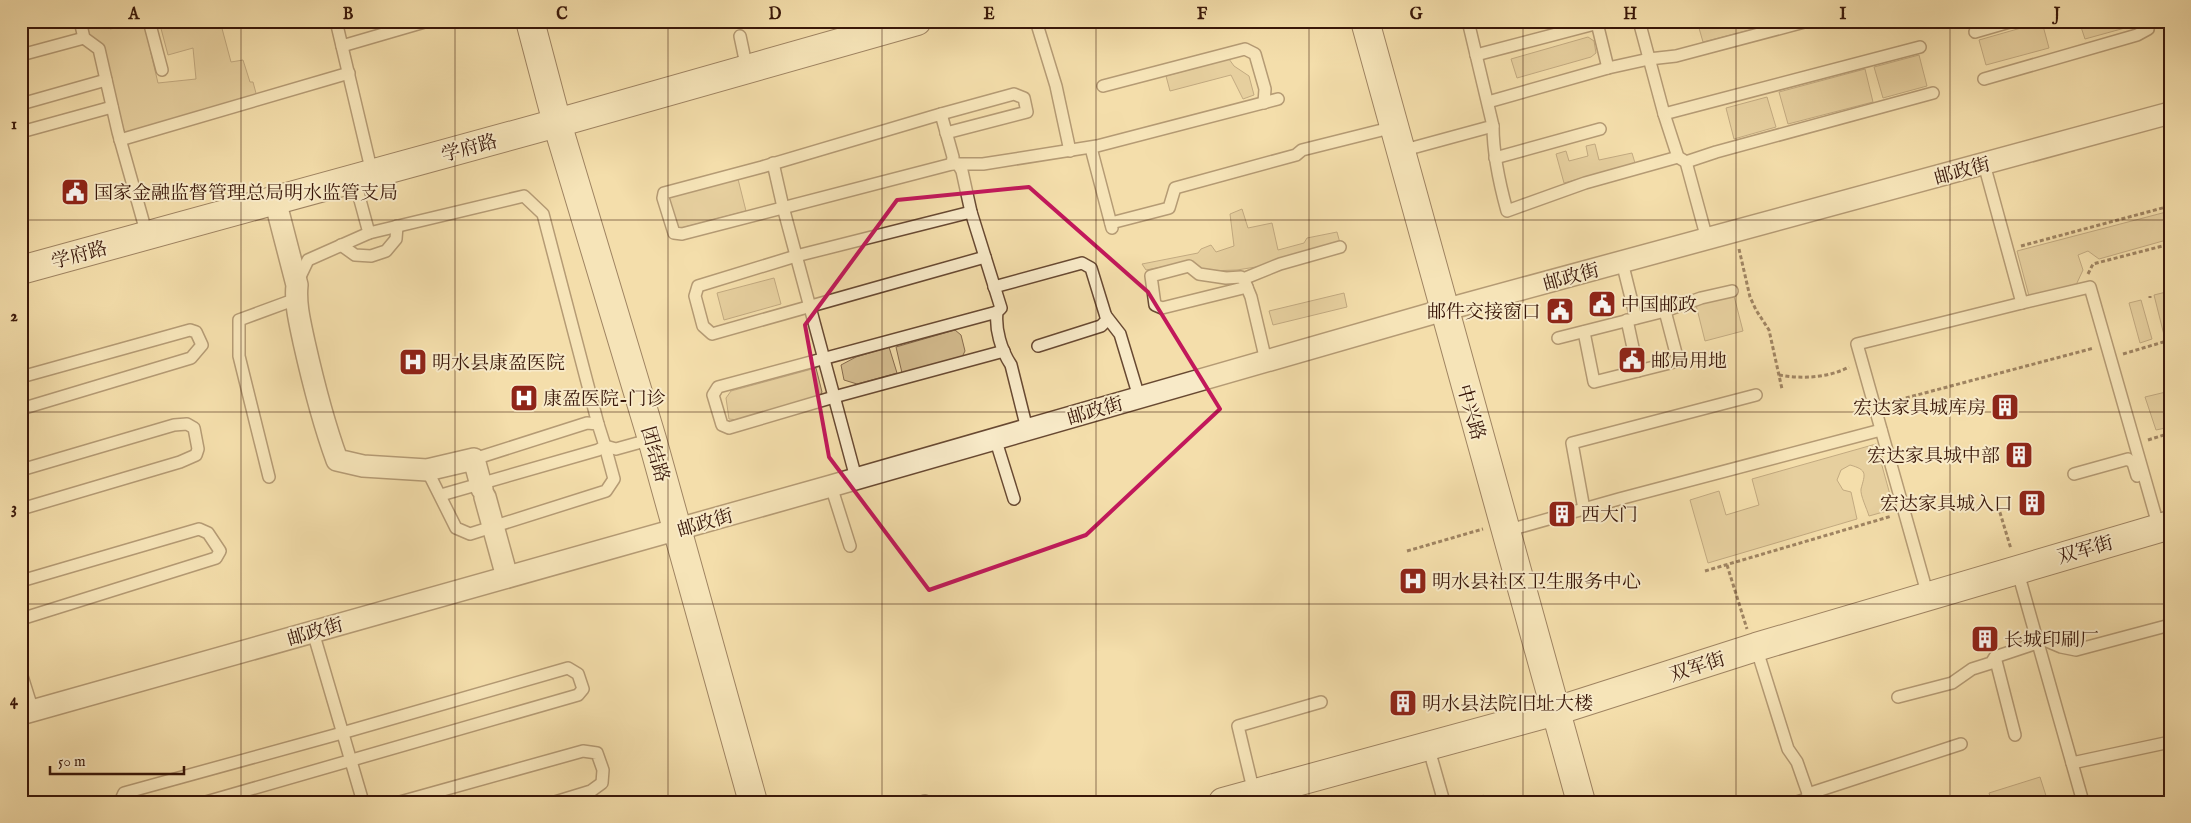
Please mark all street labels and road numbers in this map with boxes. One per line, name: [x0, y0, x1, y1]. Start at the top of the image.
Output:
street label: 学府路: [439, 130, 500, 168]
street label: 邮政街: [1932, 153, 1993, 191]
street label: 学府路: [49, 237, 110, 275]
street label: 邮政街: [1541, 259, 1602, 297]
street label: 中兴路: [1451, 382, 1489, 443]
street label: 邮政街: [1065, 393, 1126, 431]
street label: 团结路: [635, 424, 673, 485]
street label: 邮政街: [675, 505, 736, 543]
street label: 双军街: [2055, 532, 2116, 570]
street label: 邮政街: [285, 614, 346, 652]
street label: 双军街: [1667, 648, 1728, 688]

